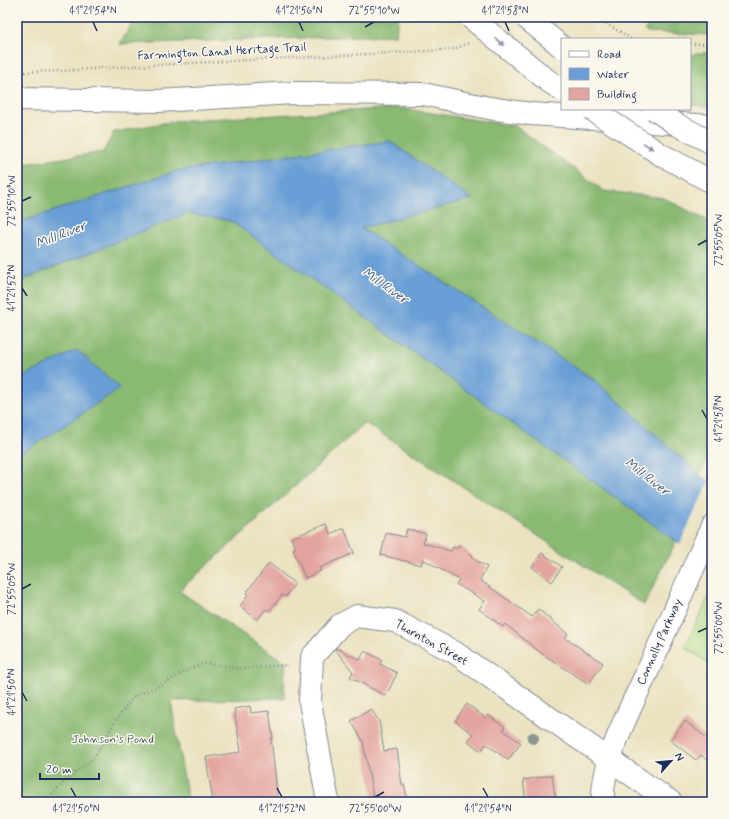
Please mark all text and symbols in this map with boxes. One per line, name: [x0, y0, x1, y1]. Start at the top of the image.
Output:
text: 41°21'54"N: [69, 4, 117, 18]
text: 41°21'56"N: [276, 4, 323, 18]
text: 72°55'10"W: [348, 4, 400, 18]
text: 41°21'58"N: [482, 4, 529, 18]
one-way arrow: [495, 37, 506, 46]
legend: [561, 38, 691, 110]
street label: Farmington Canal Heritage Trail: [137, 40, 307, 65]
text: Road: [597, 47, 621, 63]
text: Water: [597, 67, 629, 83]
text: Building: [597, 87, 637, 104]
one-way arrow: [642, 142, 653, 149]
text: 72°55'10"W: [5, 175, 19, 227]
text: 72°55'05"W: [712, 214, 726, 266]
water label: Mill River: [33, 217, 90, 252]
text: 41°21'52"N: [5, 264, 19, 311]
water label: Mill River: [359, 264, 413, 309]
text: 41°21'58"N: [712, 395, 726, 442]
water label: Mill River: [621, 454, 674, 501]
text: 72°55'05"W: [5, 563, 19, 615]
street label: Connolly Parkway: [634, 596, 686, 688]
text: 72°55'00"W: [712, 602, 726, 654]
street label: Thornton Street: [392, 616, 471, 670]
text: 41°21'50"N: [5, 668, 19, 715]
park label: Johnson's Pond: [72, 732, 154, 748]
north arrow: [651, 741, 691, 781]
text: N: [671, 750, 687, 763]
scale bar: [40, 755, 99, 781]
text: 20 m: [46, 762, 72, 778]
text: 41°21'50"N: [53, 802, 100, 816]
text: 41°21'52"N: [259, 802, 306, 816]
text: 72°55'00"W: [349, 802, 401, 816]
text: 41°21'54"N: [464, 802, 512, 816]

